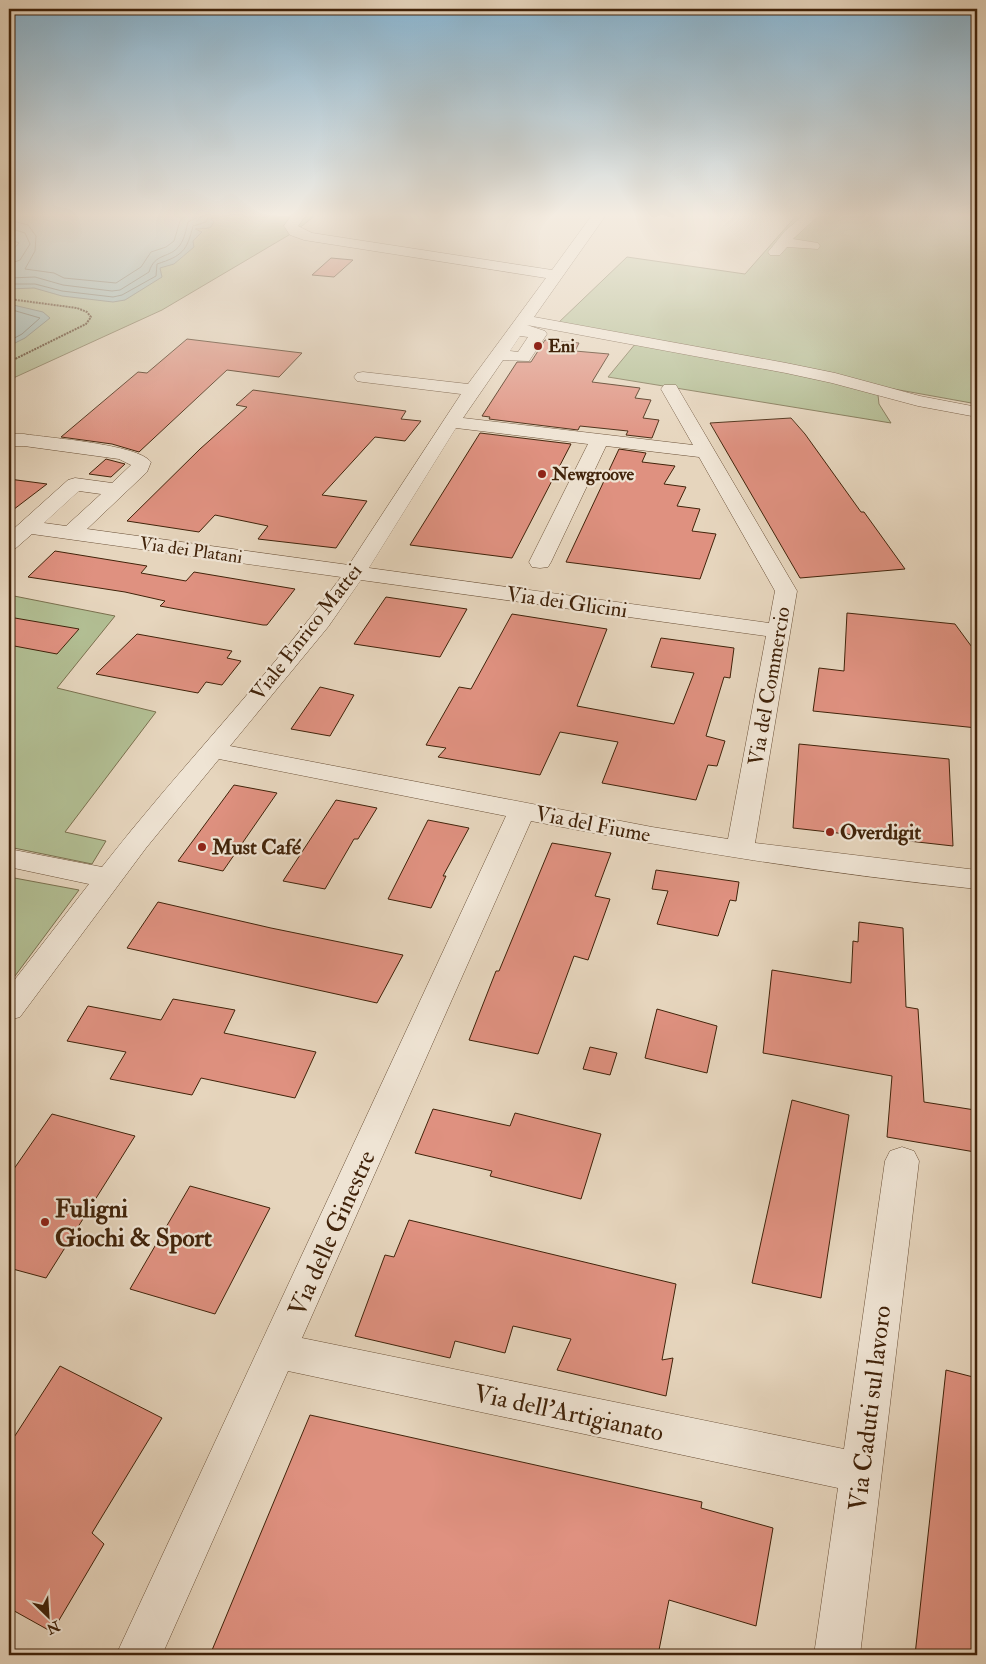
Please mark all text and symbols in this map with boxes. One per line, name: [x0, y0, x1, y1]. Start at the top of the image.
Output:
place label: Eni: [548, 335, 575, 358]
marker: Eni: [532, 340, 544, 352]
place label: Newgroove: [551, 463, 634, 486]
marker: Newgroove: [536, 468, 548, 480]
street label: Via dei Platani: [138, 532, 244, 569]
street label: Viale Enrico Mattei: [245, 558, 369, 706]
street label: Via dei Glicini: [505, 581, 629, 624]
street label: Via del Commercio: [742, 605, 797, 768]
street label: Via del Fiume: [533, 800, 653, 849]
place label: Overdigit: [840, 819, 921, 846]
marker: Overdigit: [824, 826, 836, 838]
place label: Must Café: [211, 834, 302, 861]
marker: Must Café: [196, 841, 208, 853]
street label: Via delle Ginestre: [282, 1146, 383, 1321]
place label: Fuligni Giochi & Sport: [55, 1194, 212, 1254]
marker: Fuligni Giochi & Sport: [39, 1216, 51, 1228]
street label: Via Caduti sul lavoro: [843, 1304, 898, 1513]
street label: Via dell'Artigianato: [471, 1378, 666, 1449]
north arrow: [22, 1592, 72, 1642]
text: N: [44, 1617, 63, 1638]

